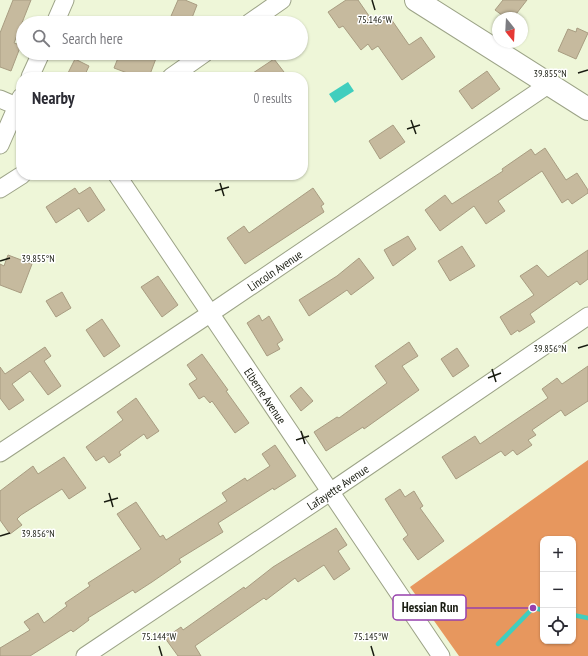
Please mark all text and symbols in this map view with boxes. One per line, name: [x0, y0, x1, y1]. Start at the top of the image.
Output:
north arrow: [492, 12, 528, 48]
text: 75.146°W: [358, 13, 392, 26]
search box: [16, 16, 308, 60]
icon: search: [30, 27, 52, 49]
text: Search here: [62, 29, 123, 48]
text: 39.855°N: [533, 67, 567, 80]
text: Nearby: [32, 87, 75, 109]
text: 0 results: [253, 90, 292, 107]
street label: Lincoln Avenue: [244, 246, 305, 294]
text: 39.855°N: [21, 252, 55, 265]
text: 39.856°N: [533, 342, 567, 355]
street label: Elberne Avenue: [241, 365, 290, 427]
street label: Lafayette Avenue: [304, 461, 371, 513]
text: 39.856°N: [21, 527, 55, 540]
map controls: [540, 536, 576, 644]
button: +: [540, 536, 576, 572]
button: −: [540, 572, 576, 608]
callout: Hessian Run: [393, 595, 466, 620]
text: Hessian Run: [402, 599, 458, 616]
button: locate: [540, 608, 576, 644]
text: 75.144°W: [142, 630, 176, 643]
text: 75.145°W: [354, 630, 388, 643]

